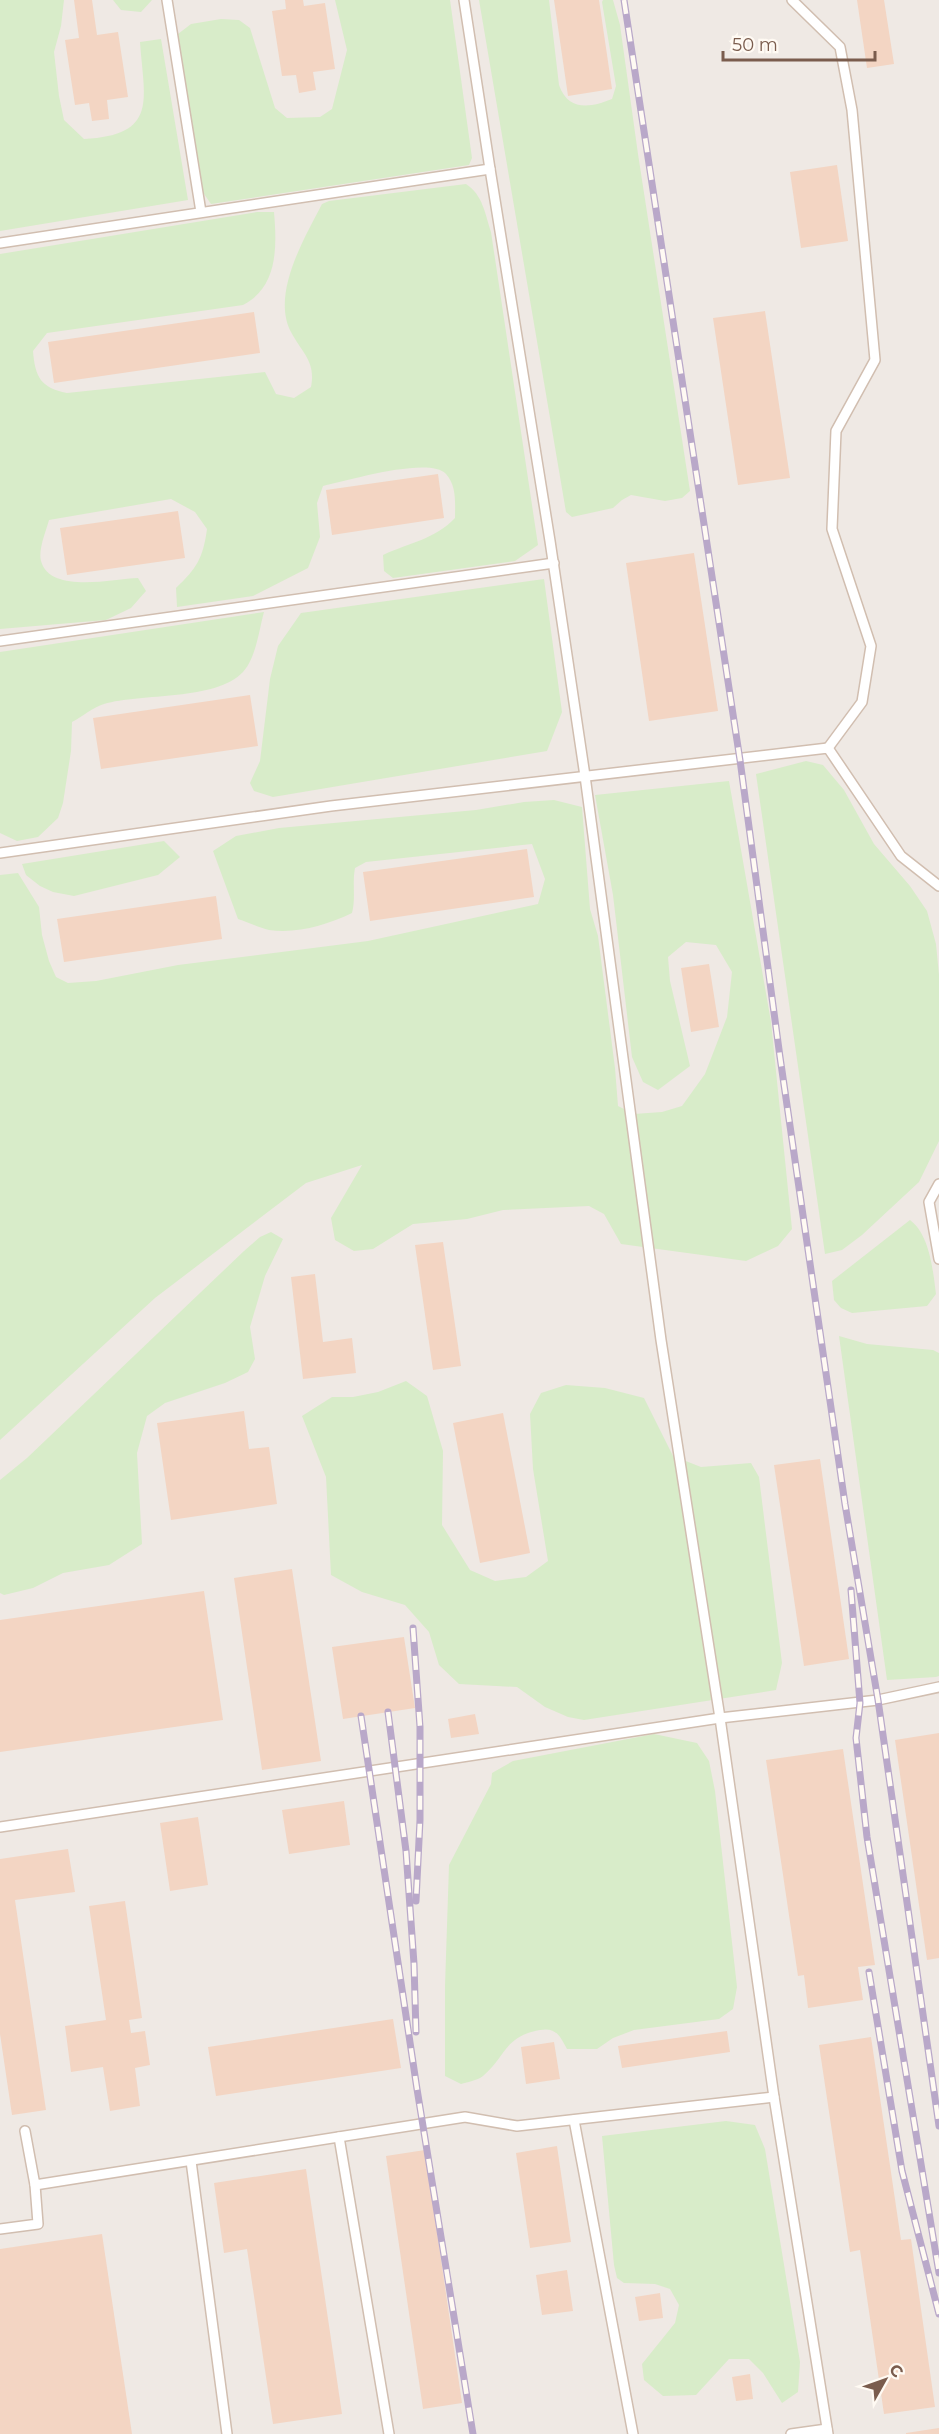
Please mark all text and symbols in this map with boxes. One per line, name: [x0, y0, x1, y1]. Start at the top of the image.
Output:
scale bar: [723, 24, 874, 62]
text: 50 m: [732, 34, 778, 56]
north arrow: [855, 2350, 915, 2410]
text: С: [885, 2360, 907, 2382]

